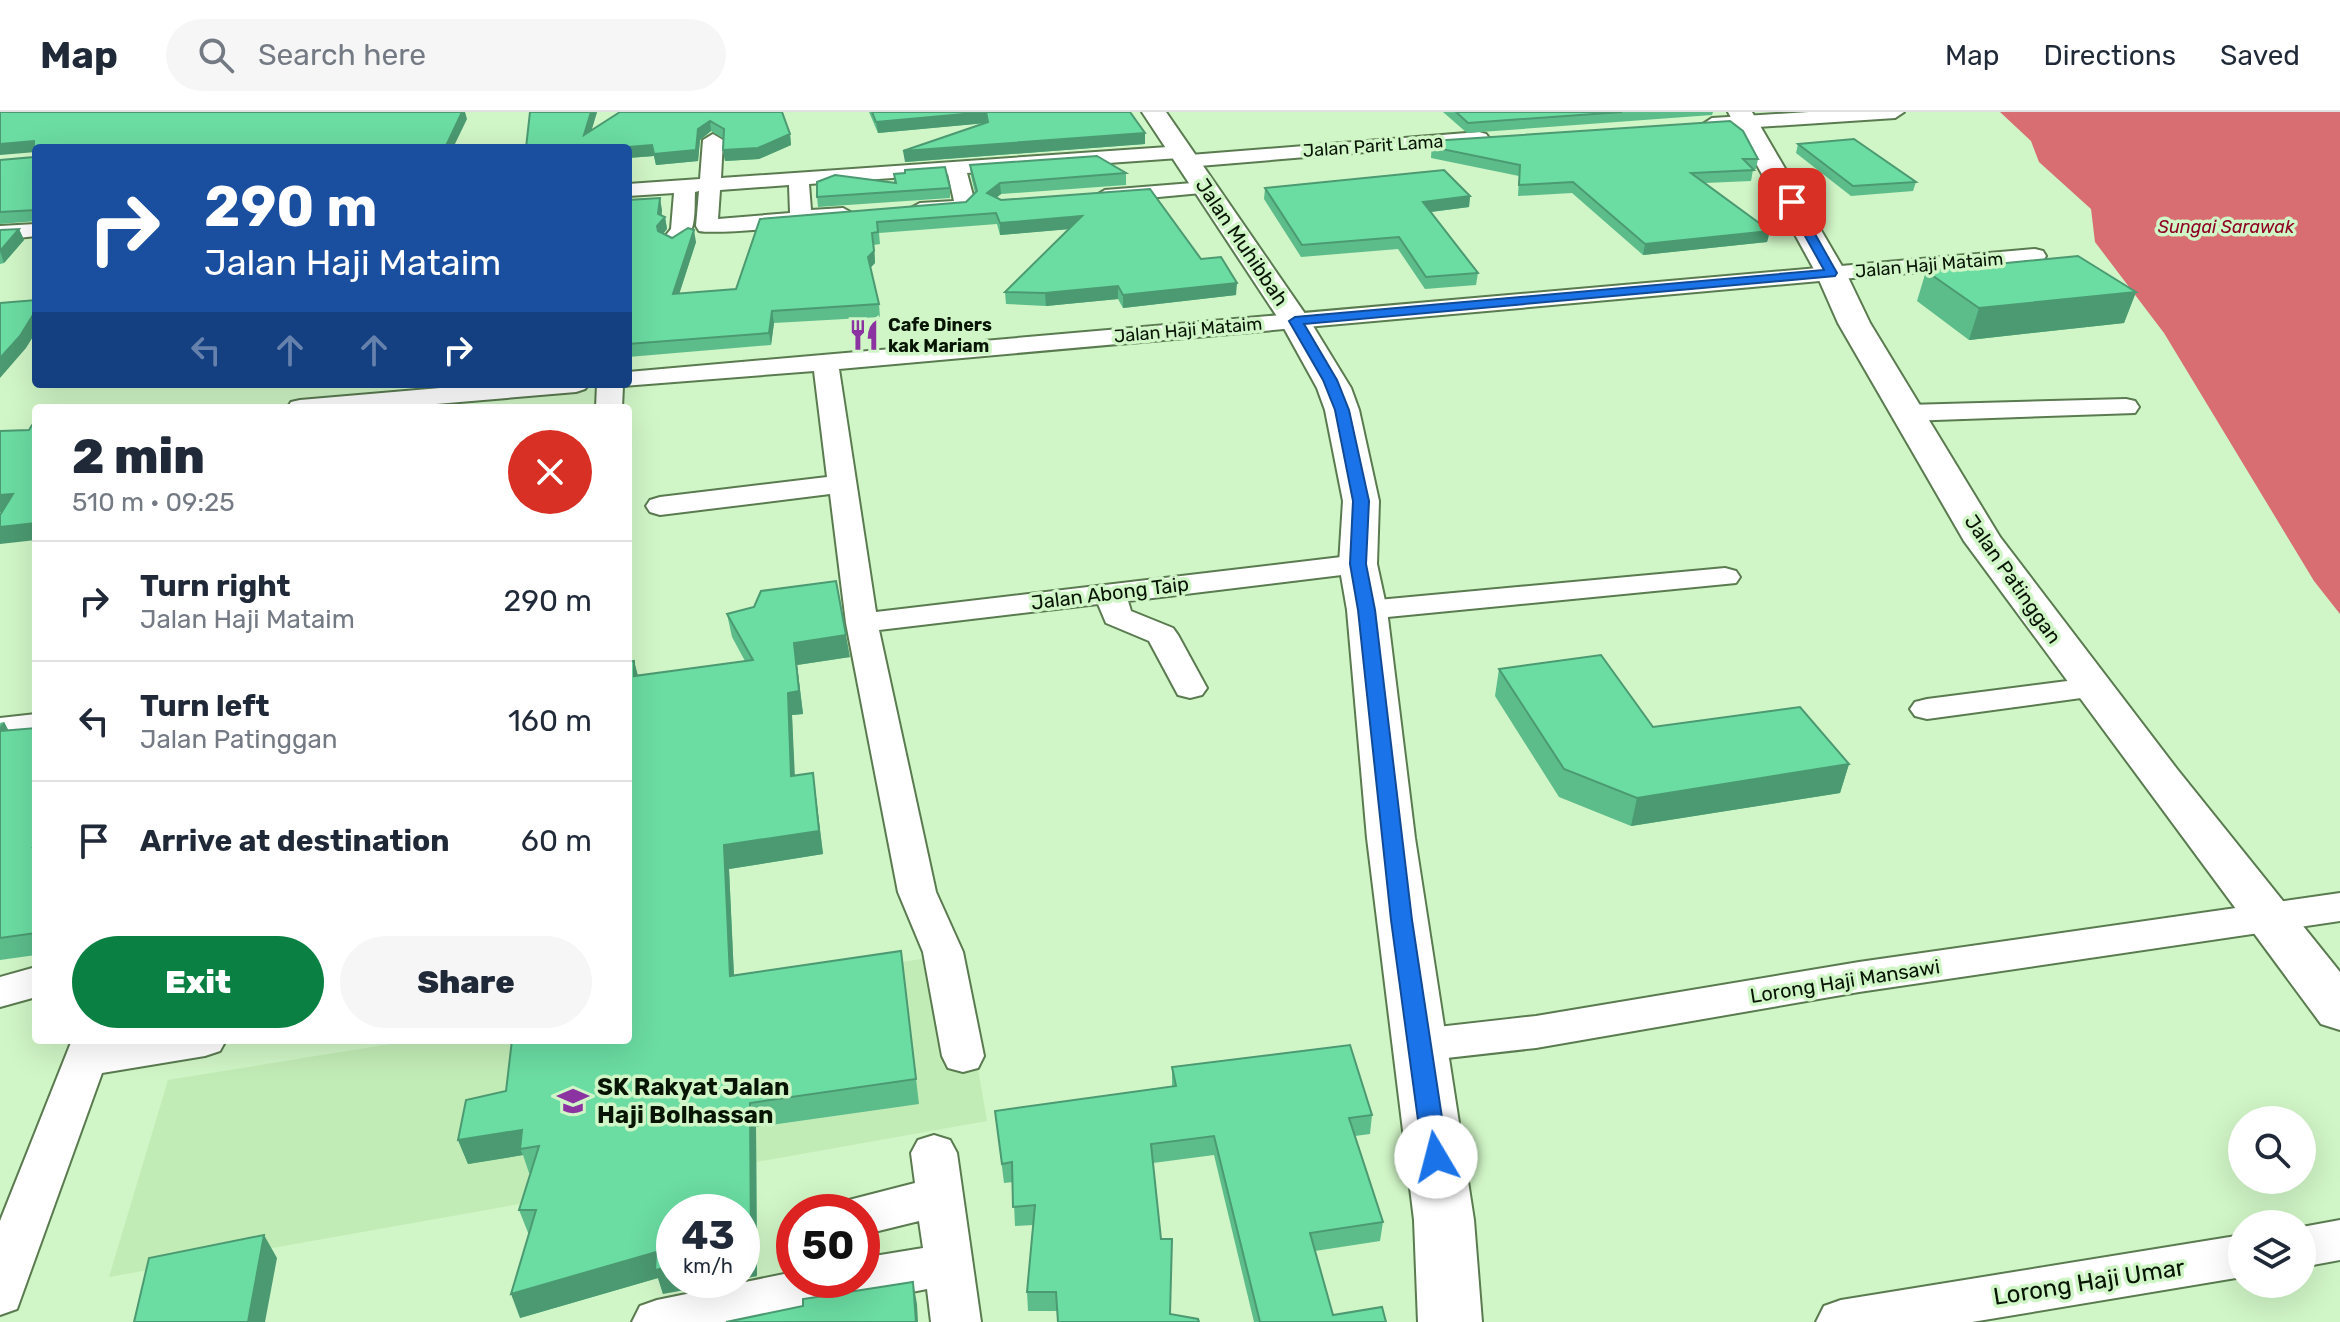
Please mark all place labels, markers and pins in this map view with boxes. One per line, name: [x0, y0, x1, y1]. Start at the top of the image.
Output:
pin: [1758, 168, 1826, 236]
place label: Cafe Diners kak Mariam: [888, 314, 992, 357]
restaurant icon: Cafe Diners kak Mariam: [847, 318, 881, 352]
place label: SK Rakyat Jalan Haji Bolhassan: [597, 1073, 789, 1129]
school or university icon: SK Rakyat Jalan Haji Bolhassan: [556, 1084, 590, 1118]

